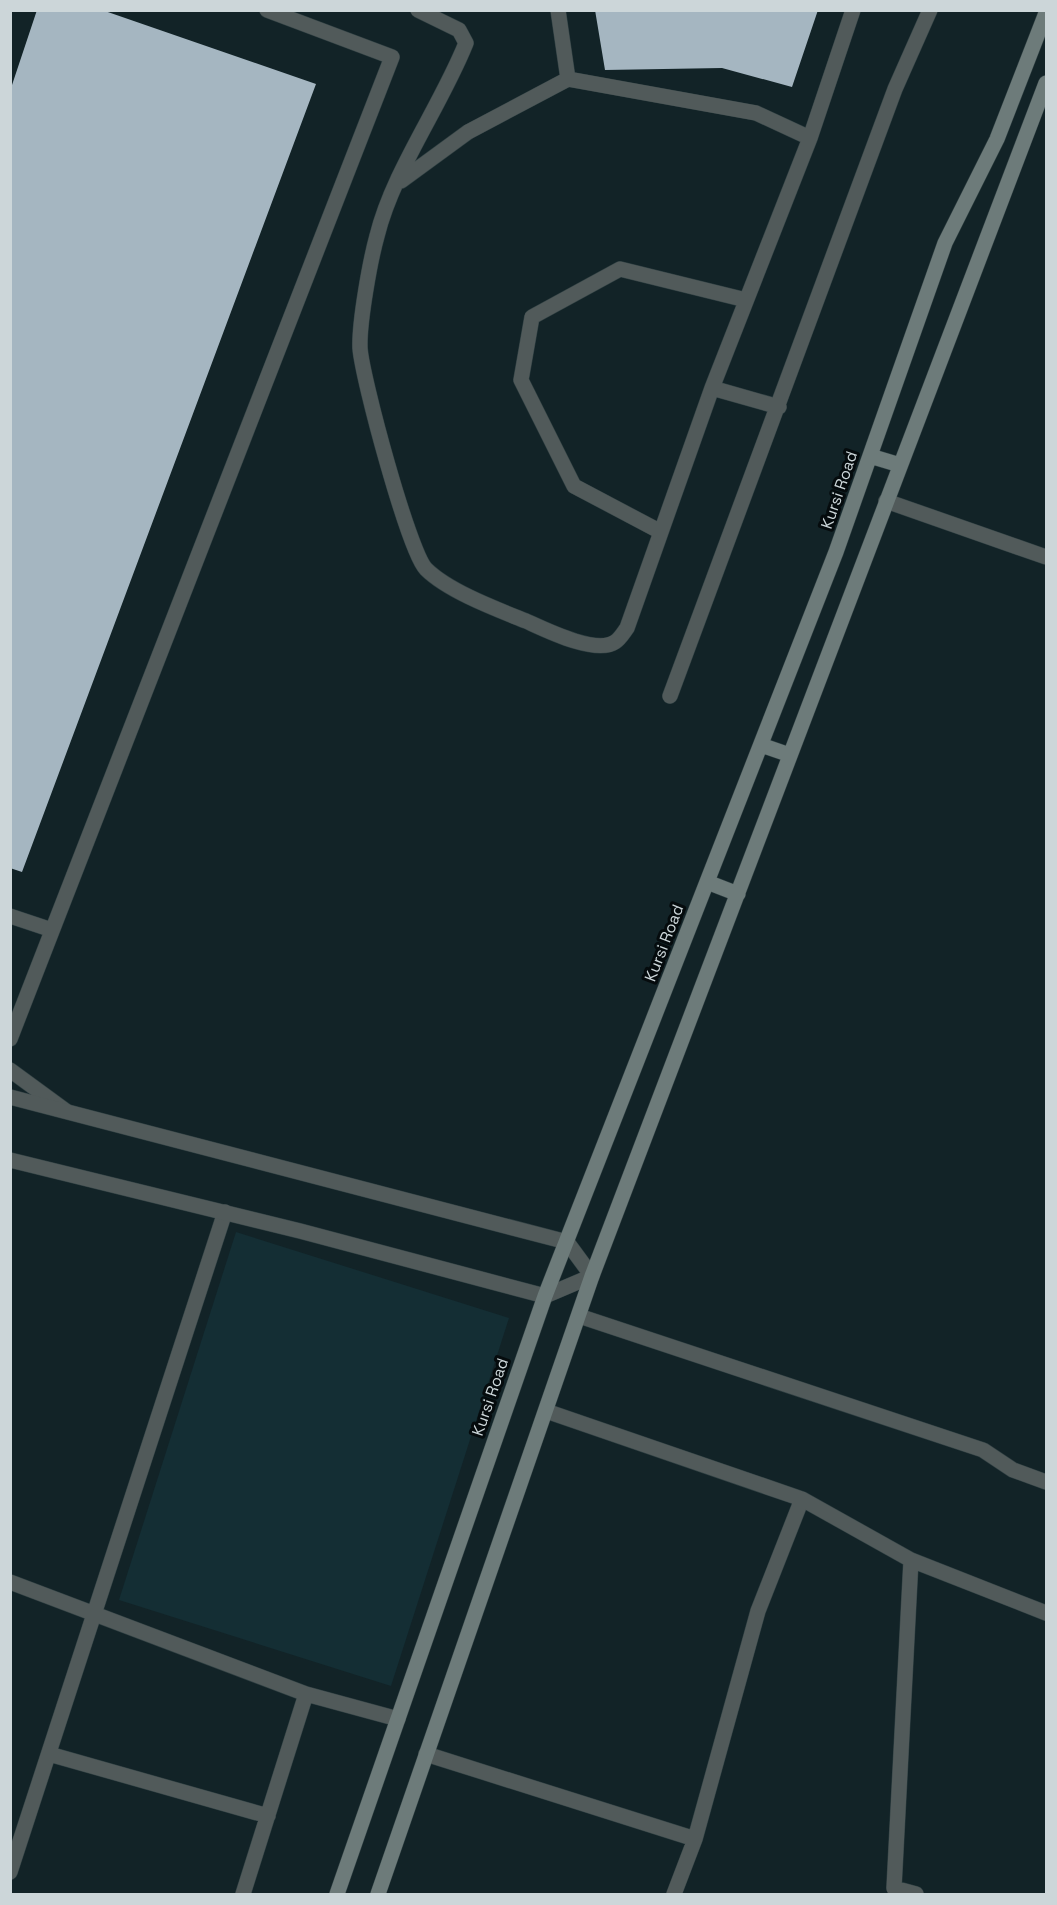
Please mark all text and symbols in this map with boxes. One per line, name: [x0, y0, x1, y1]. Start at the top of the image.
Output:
street label: Kursi Road: [816, 448, 862, 532]
street label: Kursi Road: [640, 901, 688, 985]
street label: Kursi Road: [467, 1355, 513, 1439]

